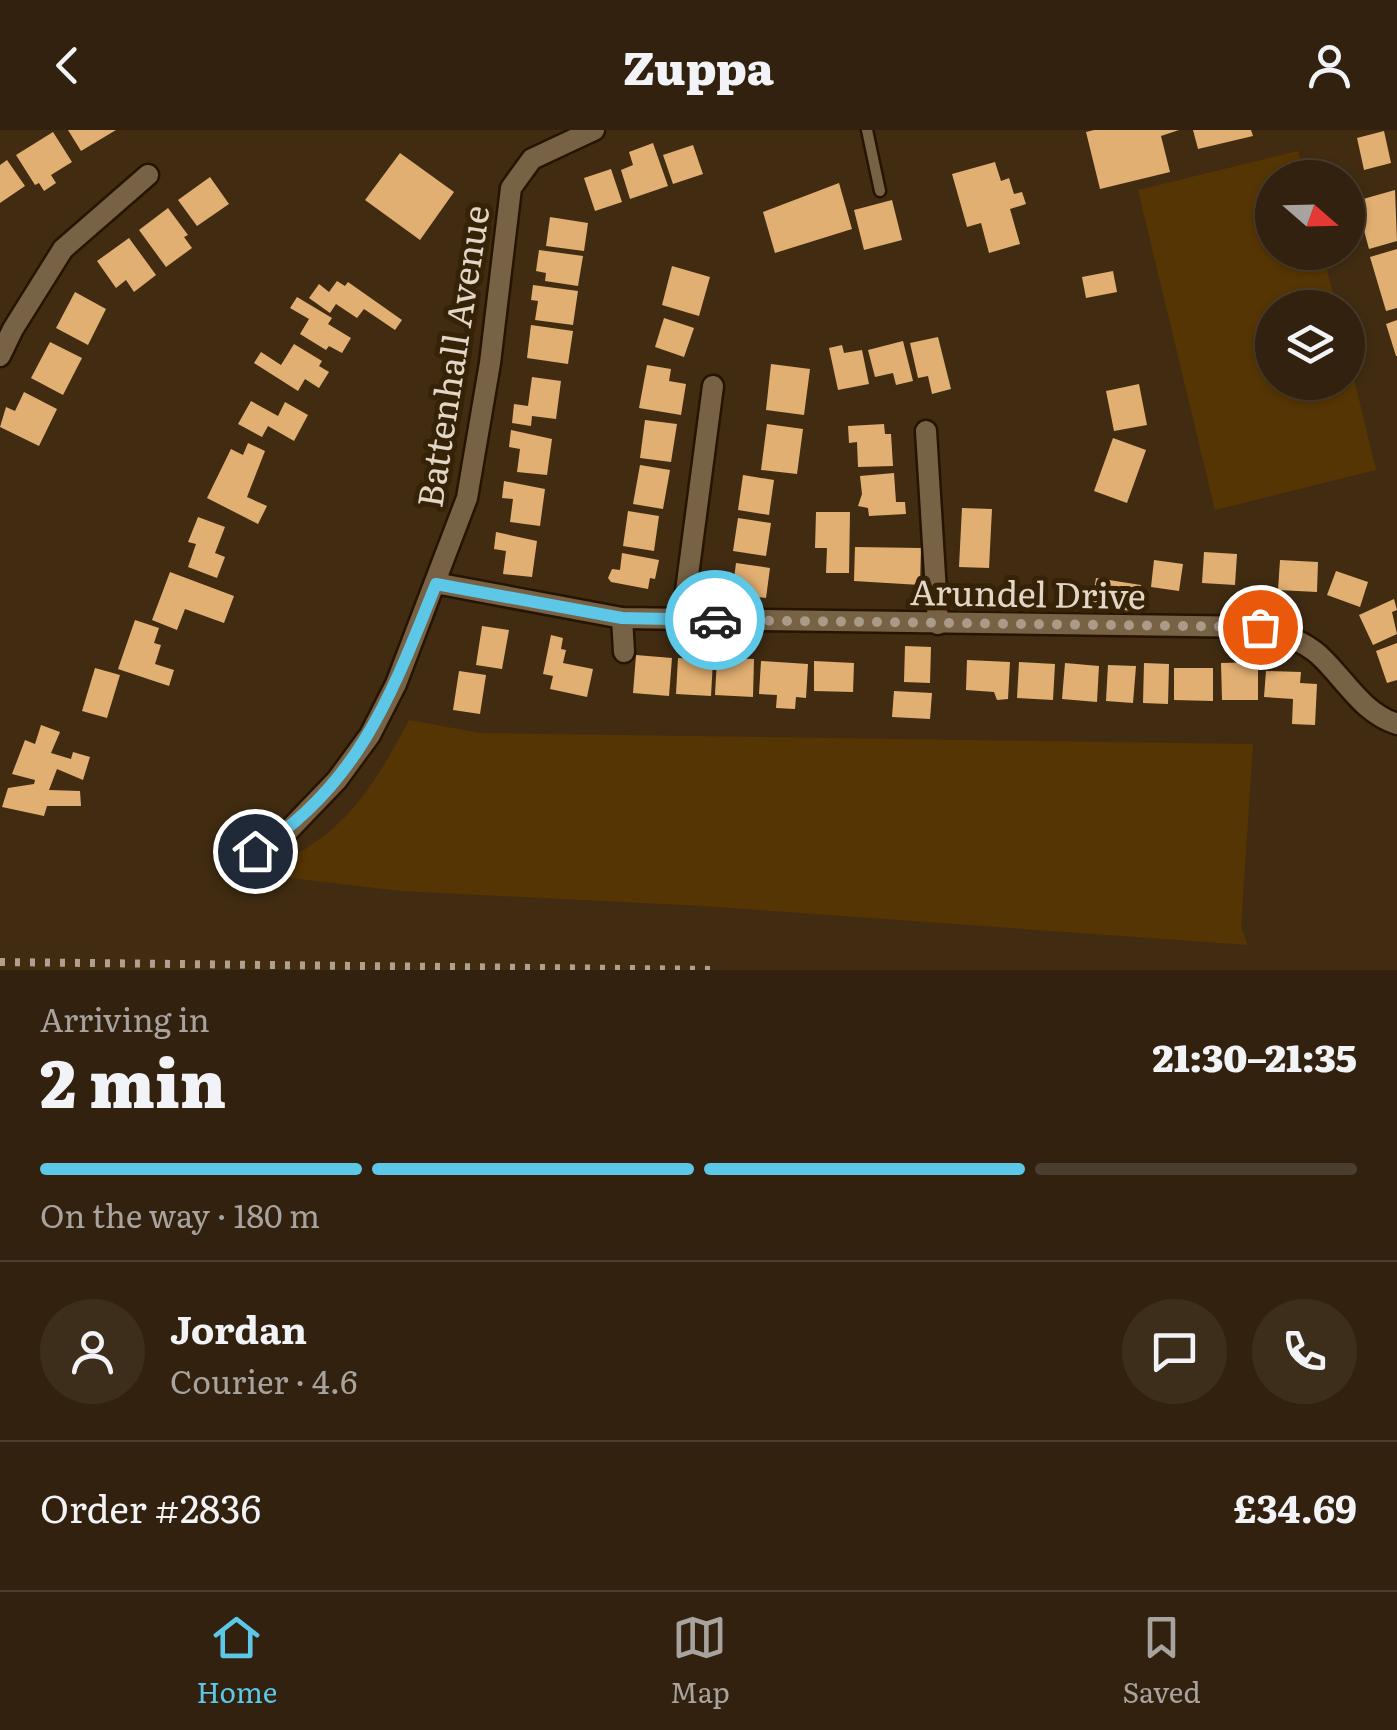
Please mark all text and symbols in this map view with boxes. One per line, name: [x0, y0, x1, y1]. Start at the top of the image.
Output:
text: Zuppa: [623, 32, 774, 99]
icon: back: [40, 38, 95, 93]
icon: person: [1302, 38, 1357, 93]
north arrow: [1255, 160, 1365, 270]
map controls: [1255, 160, 1365, 400]
street label: Battenhall Avenue: [401, 201, 501, 511]
button: layers: [1255, 290, 1365, 400]
street label: Arundel Drive: [910, 564, 1146, 620]
courier: [665, 570, 765, 670]
pin: [1218, 585, 1303, 670]
icon: car: [688, 593, 743, 648]
icon: bag: [1233, 600, 1288, 655]
pin: [213, 809, 298, 894]
icon: home: [228, 824, 283, 879]
text: Arriving in: [40, 994, 210, 1042]
text: 21:30–21:35: [1153, 1027, 1357, 1084]
text: 2 min: [40, 1031, 226, 1128]
text: On the way · 180 m: [40, 1190, 320, 1238]
button: person: [40, 1299, 145, 1404]
text: Jordan: [170, 1299, 307, 1356]
button: chat: [1122, 1299, 1227, 1404]
button: phone: [1252, 1299, 1357, 1404]
text: Courier · 4.6: [170, 1356, 357, 1404]
text: Order #2836: [40, 1478, 261, 1535]
text: £34.69: [1234, 1478, 1357, 1535]
tab: Home: [196, 1610, 277, 1712]
tab: Map: [670, 1610, 730, 1712]
tab: Saved: [1123, 1610, 1201, 1712]

